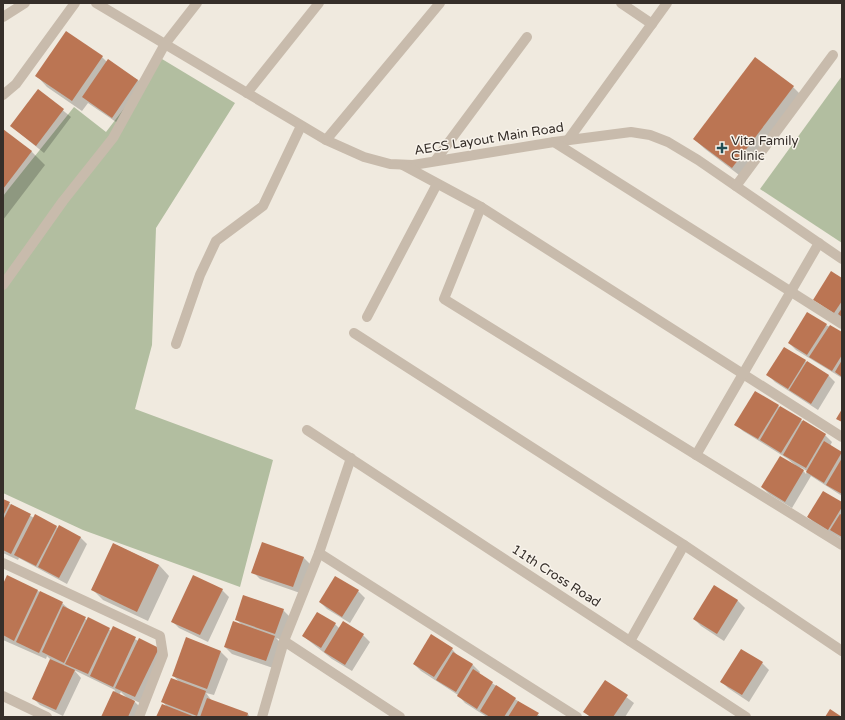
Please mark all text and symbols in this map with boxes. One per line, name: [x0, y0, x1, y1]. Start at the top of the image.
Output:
street label: AECS Layout Main Road: [413, 119, 565, 159]
place label: Vita Family Clinic: [731, 133, 798, 164]
marker: Vita Family Clinic: [716, 142, 728, 154]
street label: 11th Cross Road: [509, 541, 603, 611]

